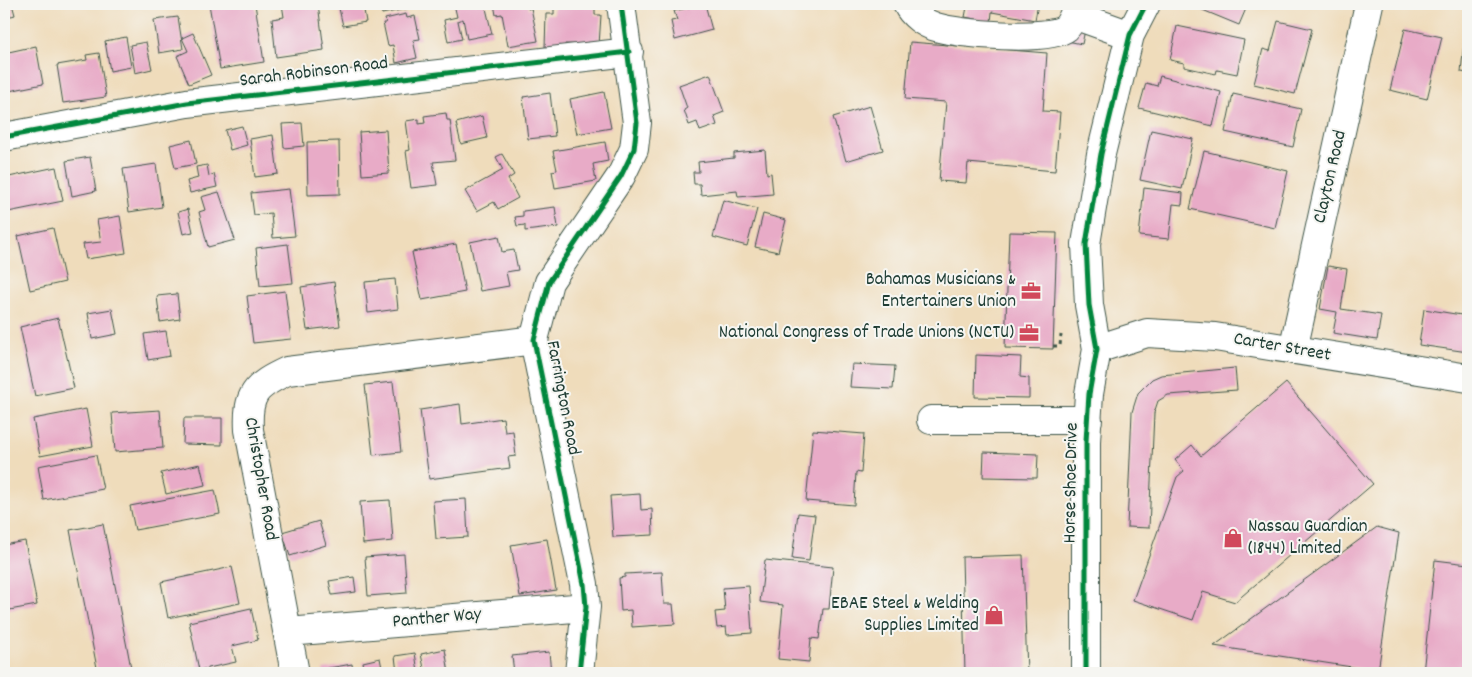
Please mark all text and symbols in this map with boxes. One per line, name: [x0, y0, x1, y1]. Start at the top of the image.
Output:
street label: Sarah Robinson Road: [238, 50, 390, 96]
street label: Clayton Road: [1307, 128, 1355, 226]
place label: Bahamas Musicians & Entertainers Union: [866, 267, 1016, 316]
office icon: Bahamas Musicians & Entertainers Union: [1020, 280, 1042, 302]
place label: National Congress of Trade Unions (NCTU): [719, 320, 1014, 347]
office icon: National Congress of Trade Unions (NCTU): [1018, 322, 1040, 344]
street label: Carter Street: [1231, 326, 1333, 370]
street label: Farrington Road: [538, 338, 586, 458]
street label: Christopher Road: [236, 415, 284, 543]
street label: Horse Shoe Drive: [1057, 422, 1087, 544]
place label: Nassau Guardian (1844) Limited: [1248, 514, 1368, 563]
shop icon: Nassau Guardian (1844) Limited: [1222, 527, 1244, 549]
place label: EBAE Steel & Welding Supplies Limited: [831, 591, 979, 640]
street label: Panther Way: [391, 602, 483, 636]
shop icon: EBAE Steel & Welding Supplies Limited: [983, 604, 1005, 626]

